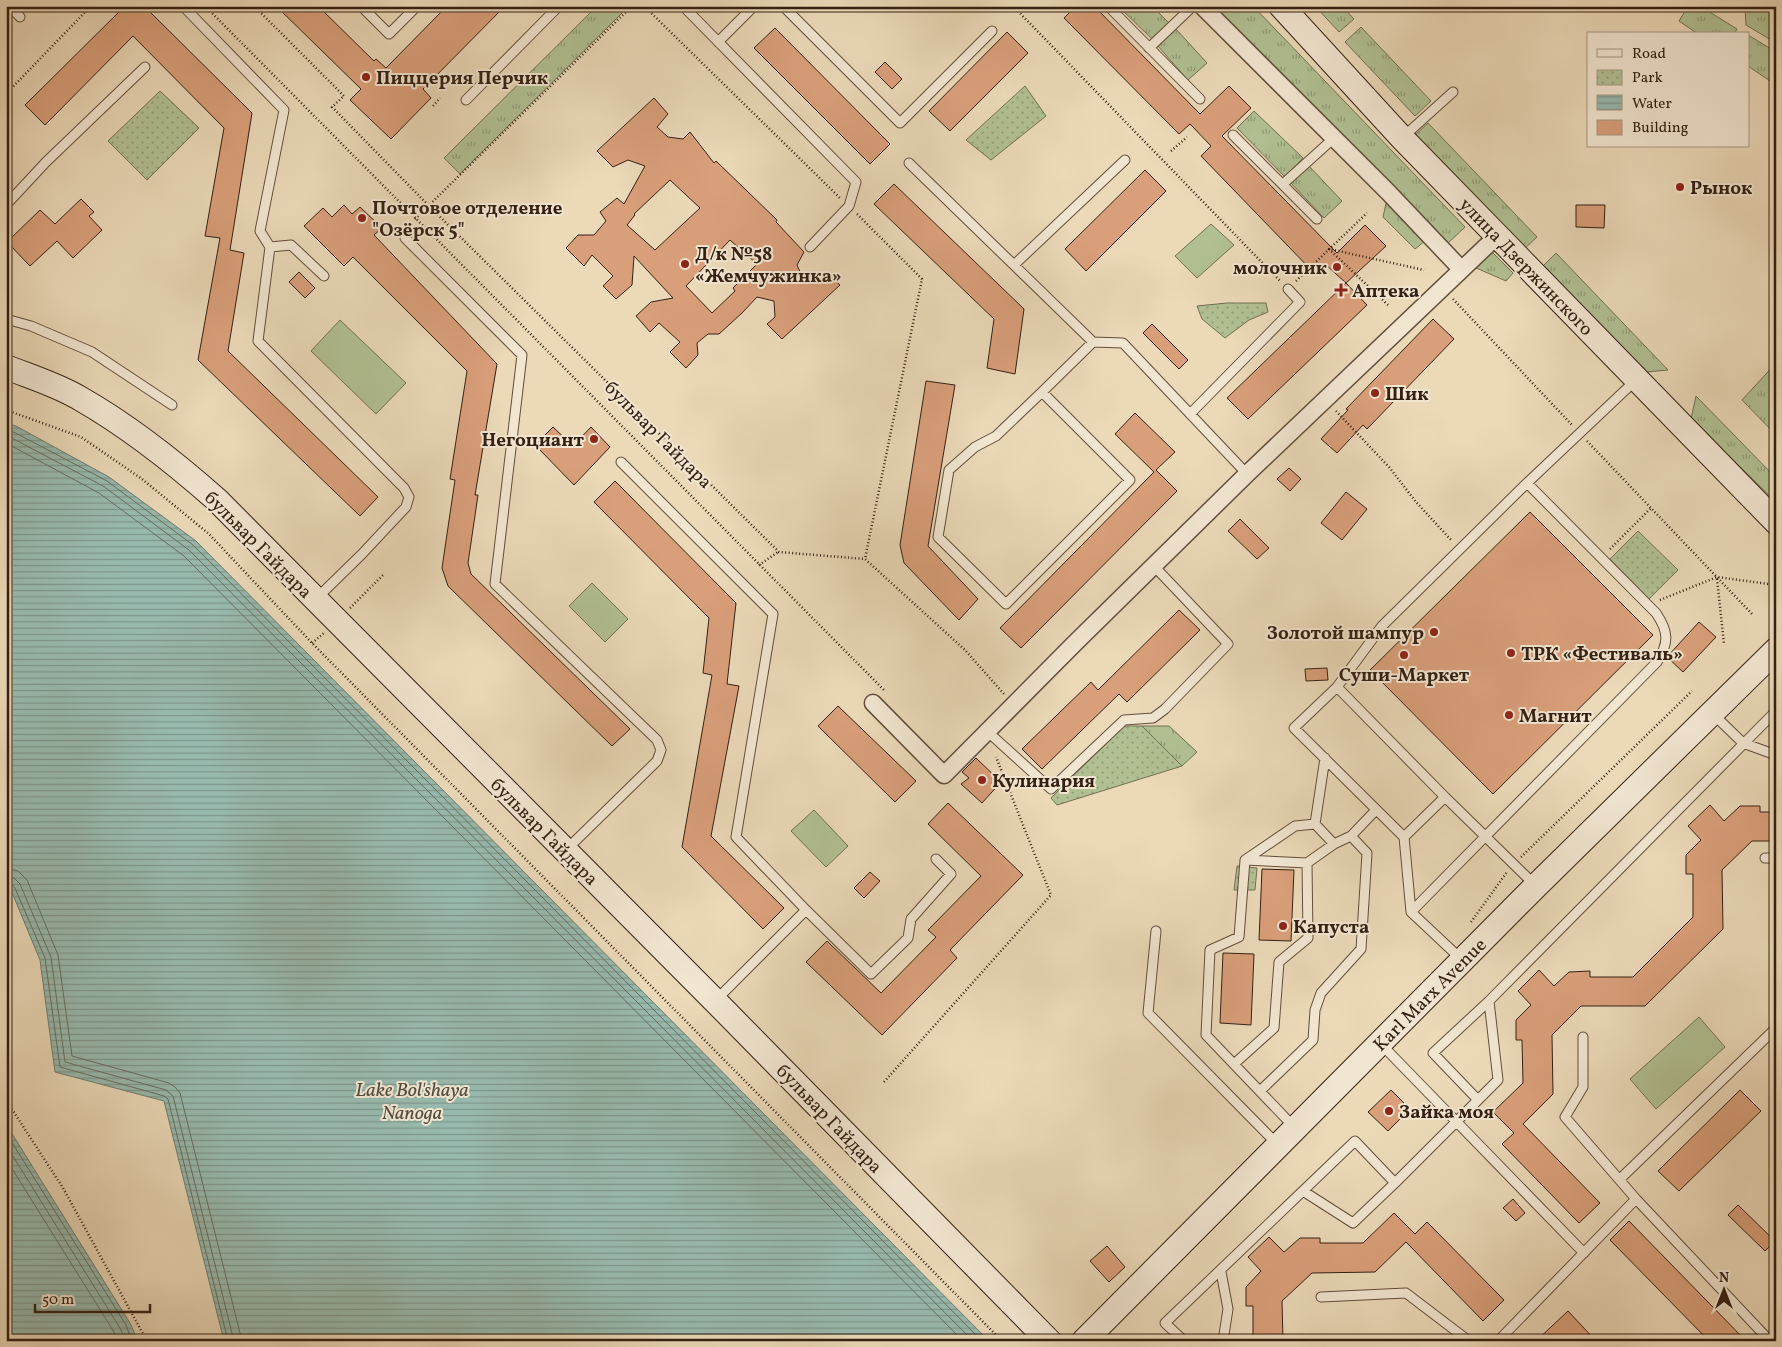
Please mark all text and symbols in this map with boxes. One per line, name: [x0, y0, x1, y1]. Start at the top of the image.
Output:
legend: [1587, 32, 1750, 148]
text: Road: [1632, 44, 1666, 65]
place label: Пиццерия Перчик: [376, 66, 549, 92]
text: Park: [1632, 68, 1663, 89]
marker: Пиццерия Перчик: [360, 71, 372, 83]
text: Water: [1632, 94, 1672, 115]
text: Building: [1632, 118, 1689, 139]
place label: Рынок: [1690, 176, 1753, 202]
marker: Рынок: [1674, 181, 1686, 193]
street label: улица Дзержинского: [1453, 192, 1599, 342]
place label: Почтовое отделение "Озёрск 5": [372, 196, 563, 244]
marker: Почтовое отделение "Озёрск 5": [356, 212, 368, 224]
place label: Д/к №58 «Жемчужинка»: [695, 242, 842, 290]
place label: молочник: [1233, 256, 1328, 282]
marker: Д/к №58 «Жемчужинка»: [679, 258, 691, 270]
marker: молочник: [1331, 261, 1343, 273]
place label: Аптека: [1352, 279, 1419, 305]
marker: Аптека: [1334, 283, 1348, 297]
street label: бульвар Гайдара: [598, 376, 717, 495]
place label: Шик: [1385, 382, 1429, 408]
marker: Шик: [1369, 387, 1381, 399]
place label: Негоциант: [482, 428, 585, 454]
marker: Негоциант: [588, 433, 600, 445]
street label: бульвар Гайдара: [198, 486, 317, 605]
place label: Золотой шампур: [1267, 621, 1424, 647]
marker: Золотой шампур: [1428, 626, 1440, 638]
place label: ТРК «Фестиваль»: [1521, 642, 1683, 668]
marker: ТРК «Фестиваль»: [1505, 647, 1517, 659]
marker: Суши-Маркет: [1398, 649, 1410, 661]
place label: Суши-Маркет: [1339, 663, 1470, 689]
place label: Магнит: [1519, 704, 1592, 730]
marker: Магнит: [1503, 709, 1515, 721]
place label: Кулинария: [992, 769, 1095, 795]
street label: бульвар Гайдара: [484, 773, 603, 892]
marker: Кулинария: [976, 774, 988, 786]
place label: Капуста: [1293, 915, 1369, 941]
marker: Капуста: [1277, 920, 1289, 932]
street label: Karl Marx Avenue: [1368, 933, 1493, 1058]
street label: бульвар Гайдара: [770, 1059, 888, 1180]
water label: Lake Bol'shaya Nanoga: [355, 1077, 469, 1128]
place label: Зайка моя: [1399, 1100, 1494, 1126]
marker: Зайка моя: [1383, 1105, 1395, 1117]
north arrow: [1700, 1264, 1750, 1314]
text: N: [1719, 1269, 1729, 1288]
scale bar: [35, 1282, 150, 1314]
text: 50 m: [42, 1290, 74, 1311]

